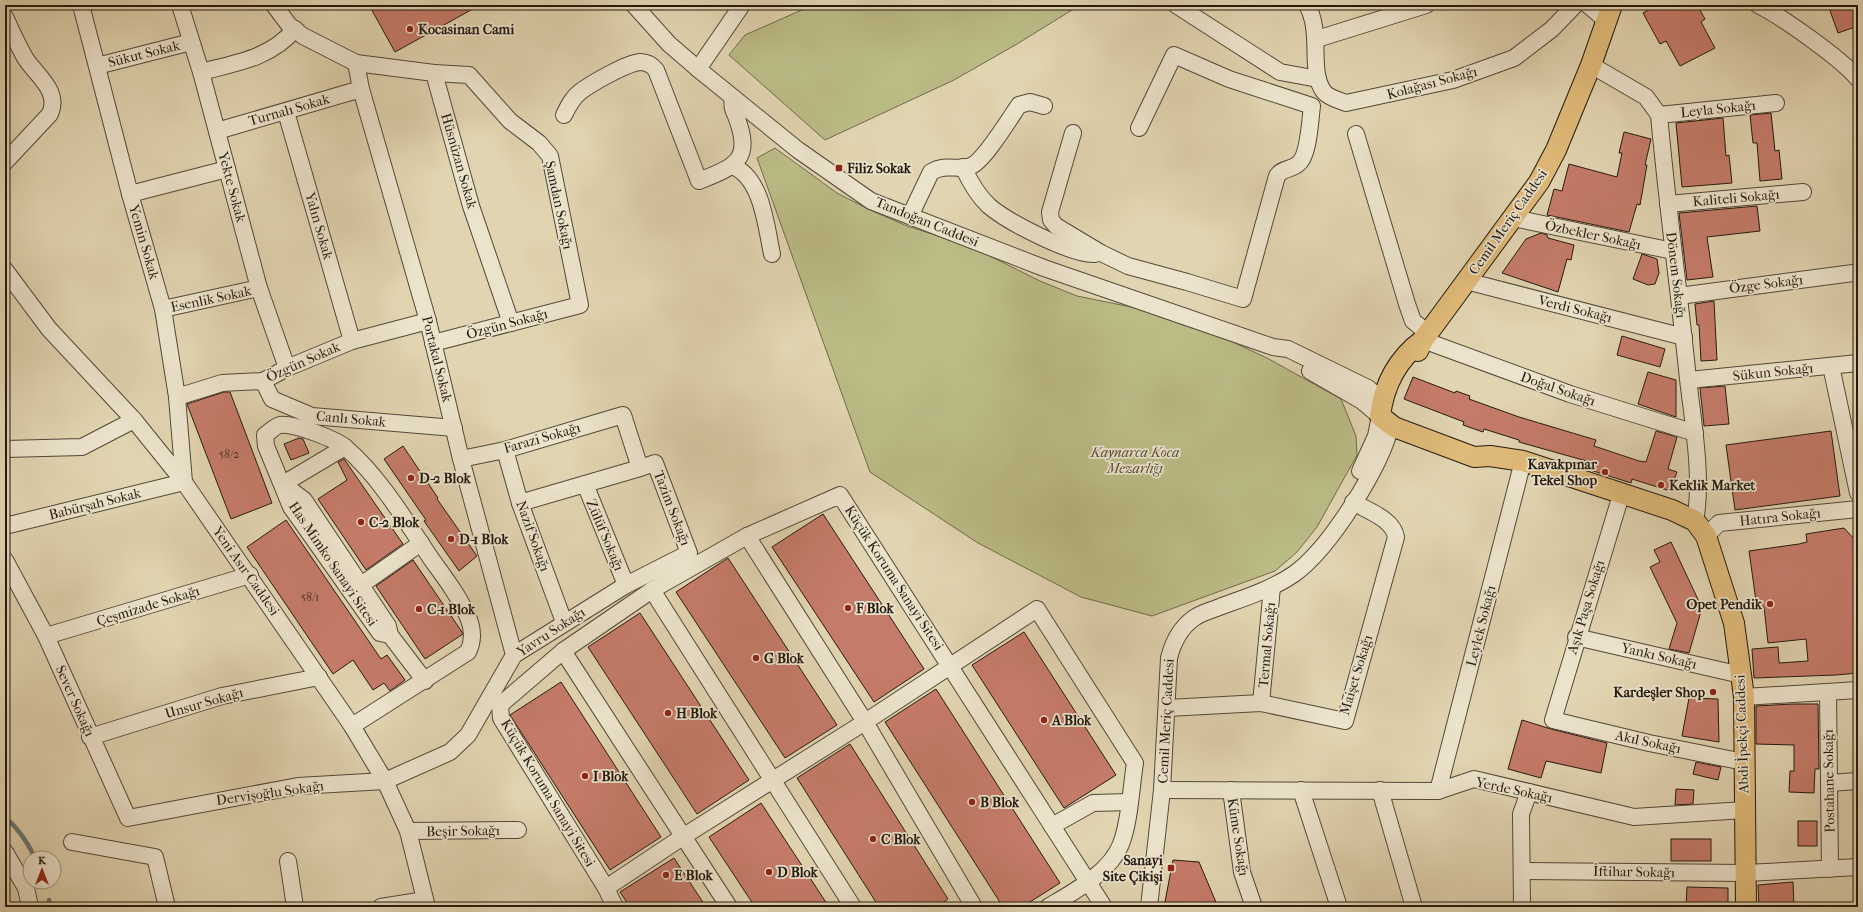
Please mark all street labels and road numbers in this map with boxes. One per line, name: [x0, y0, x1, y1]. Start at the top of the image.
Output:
street label: Sükut Sokak: [106, 37, 182, 71]
street label: Kolağası Sokağı: [1385, 63, 1479, 103]
street label: Turnalı Sokak: [246, 90, 332, 130]
street label: Leyla Sokağı: [1680, 97, 1756, 121]
street label: Hüsnüzan Sokak: [437, 111, 481, 212]
street label: Yekte Sokak: [214, 149, 250, 225]
street label: Şamdan Sokağı: [541, 159, 577, 251]
street label: Cemil Meriç Caddesi: [1465, 166, 1551, 278]
street label: Kaliteli Sokağı: [1692, 186, 1780, 210]
street label: Yalın Sokak: [301, 189, 337, 262]
street label: Tandoğan Caddesi: [873, 194, 981, 250]
street label: Yemin Sokak: [125, 202, 163, 282]
street label: Özbekler Sokağı: [1543, 216, 1643, 253]
street label: Dönem Sokağı: [1662, 231, 1690, 319]
street label: Özge Sokağı: [1728, 270, 1804, 297]
street label: Esenlik Sokak: [169, 282, 254, 316]
street label: Verdi Sokağı: [1535, 291, 1614, 326]
street label: Özgün Sokağı: [464, 304, 550, 343]
street label: Portakal Sokak: [418, 314, 456, 405]
street label: Özgün Sokak: [263, 337, 343, 386]
street label: Sükun Sokağı: [1732, 359, 1814, 385]
street label: Doğal Sokağı: [1518, 368, 1598, 410]
street label: Canlı Sokak: [315, 407, 387, 431]
street label: Farazi Sokağı: [502, 419, 582, 457]
street label: Tazim Sokağı: [650, 468, 694, 548]
street label: Babürşah Sokak: [47, 484, 144, 524]
street label: Zülüf Sokağı: [582, 497, 628, 573]
street label: Nazif Sokağı: [512, 498, 554, 574]
street label: Has Mimko Sanayi Sitesi: [285, 499, 381, 629]
street label: Küçük Koruma Sanayi Sitesi: [841, 502, 947, 654]
street label: Hatıra Sokağı: [1739, 504, 1821, 530]
street label: Yeni Asır Caddesi: [208, 522, 283, 619]
street label: Aşık Paşa Sokağı: [1563, 558, 1608, 657]
street label: Çeşmizade Sokağı: [94, 582, 202, 630]
street label: Leylek Sokağı: [1463, 584, 1499, 668]
street label: Termal Sokağı: [1255, 602, 1279, 688]
street label: Yavru Sokağı: [513, 604, 588, 661]
street label: Maişet Sokağı: [1336, 633, 1376, 717]
street label: Yankı Sokağı: [1619, 639, 1698, 673]
street label: Cemil Meriç Caddesi: [1154, 658, 1178, 784]
street label: Sever Sokağı: [52, 663, 98, 739]
street label: Abdi İpekçi Caddesi: [1731, 674, 1753, 795]
street label: Unsur Sokağı: [163, 684, 245, 722]
street label: Küçük Koruma Sanayi Sitesi: [497, 716, 599, 870]
street label: Akıl Sokağı: [1613, 727, 1682, 757]
street label: Postahane Sokağı: [1820, 729, 1838, 833]
street label: Yerde Sokağı: [1473, 773, 1554, 806]
street label: Dervişoğlu Sokağı: [215, 777, 325, 809]
street label: Küme Sokağı: [1223, 797, 1253, 877]
street label: Beşir Sokağı: [426, 822, 500, 840]
street label: İftihar Sokağı: [1593, 863, 1675, 881]

